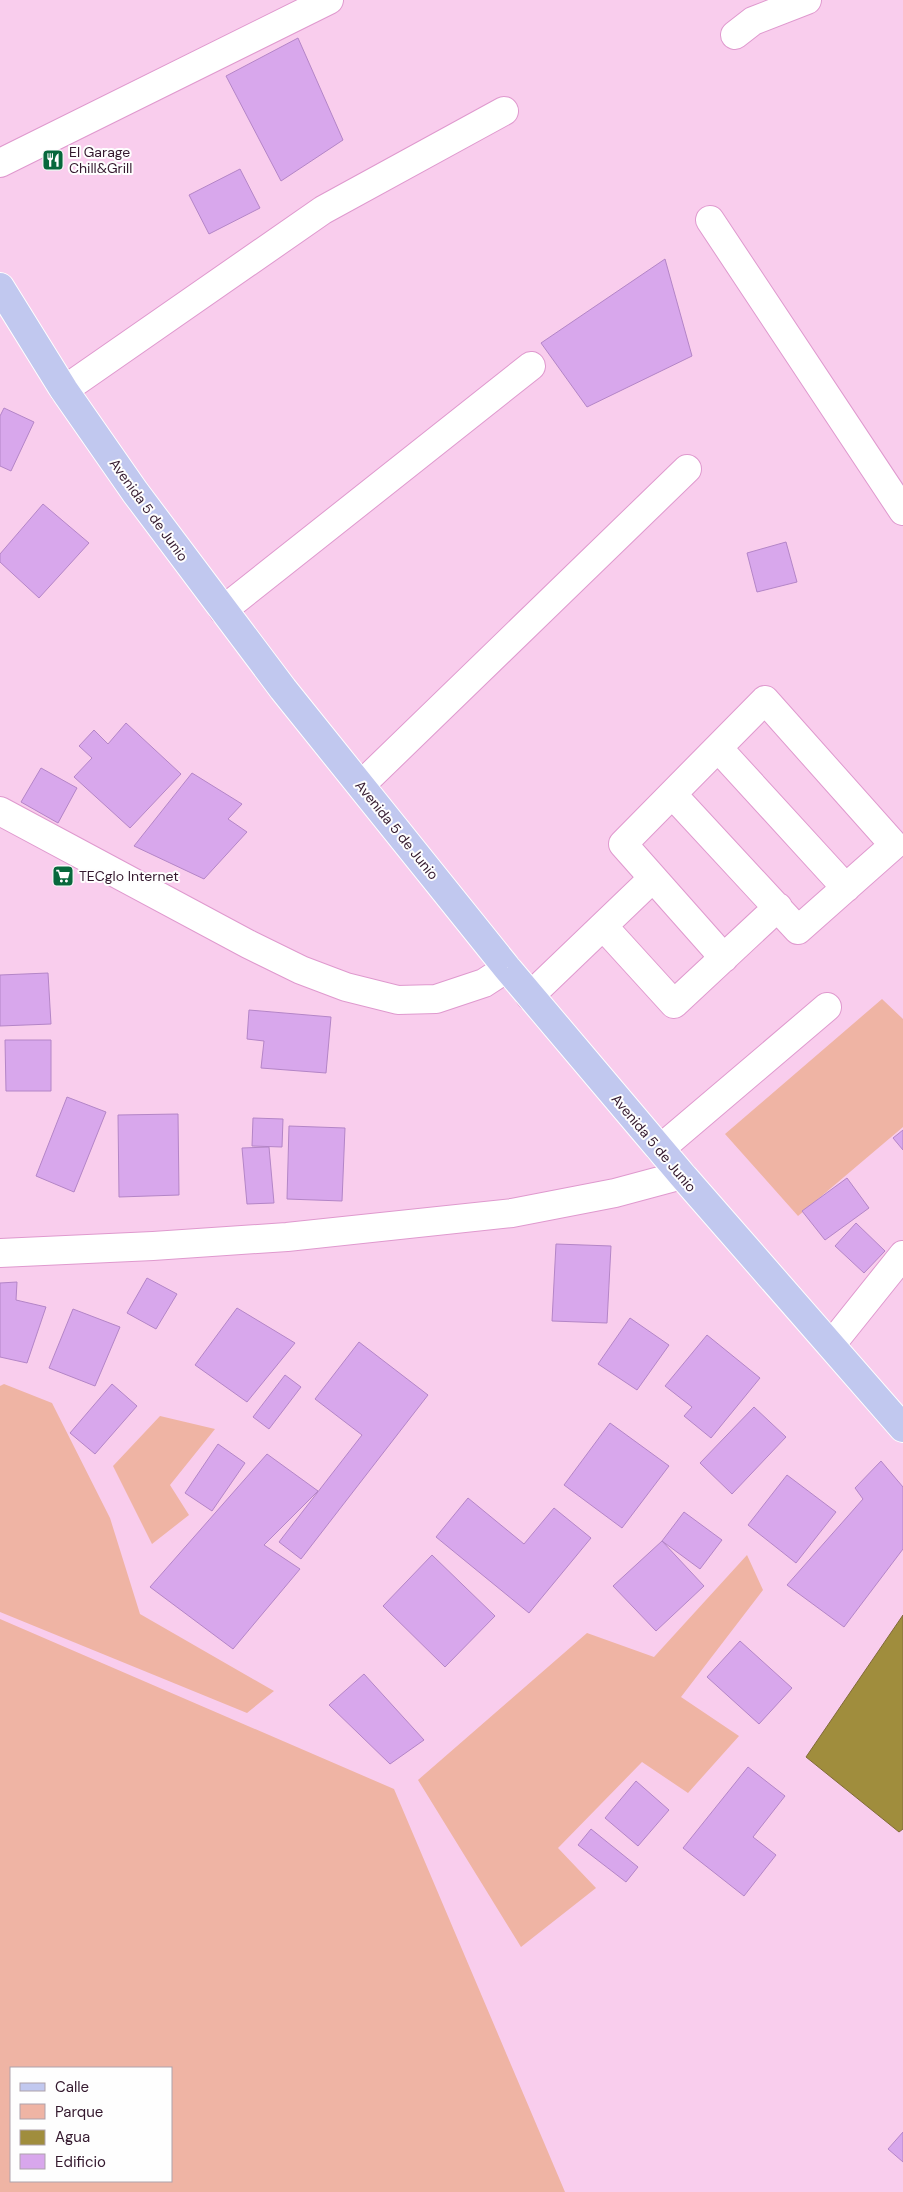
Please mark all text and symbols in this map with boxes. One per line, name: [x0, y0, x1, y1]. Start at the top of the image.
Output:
place label: El Garage Chill&Grill: [69, 143, 132, 177]
restaurant icon: El Garage Chill&Grill: [41, 148, 65, 172]
street label: Avenida 5 de Junio: [106, 455, 192, 565]
street label: Avenida 5 de Junio: [351, 777, 443, 883]
supermarket icon: TECglo Internet: [51, 864, 75, 888]
place label: TECglo Internet: [79, 867, 179, 885]
street label: Avenida 5 de Junio: [608, 1090, 700, 1196]
legend: [10, 2067, 172, 2182]
text: Calle: [55, 2077, 89, 2097]
text: Parque: [55, 2102, 103, 2122]
text: Agua: [55, 2127, 90, 2147]
text: Edificio: [55, 2152, 106, 2172]

